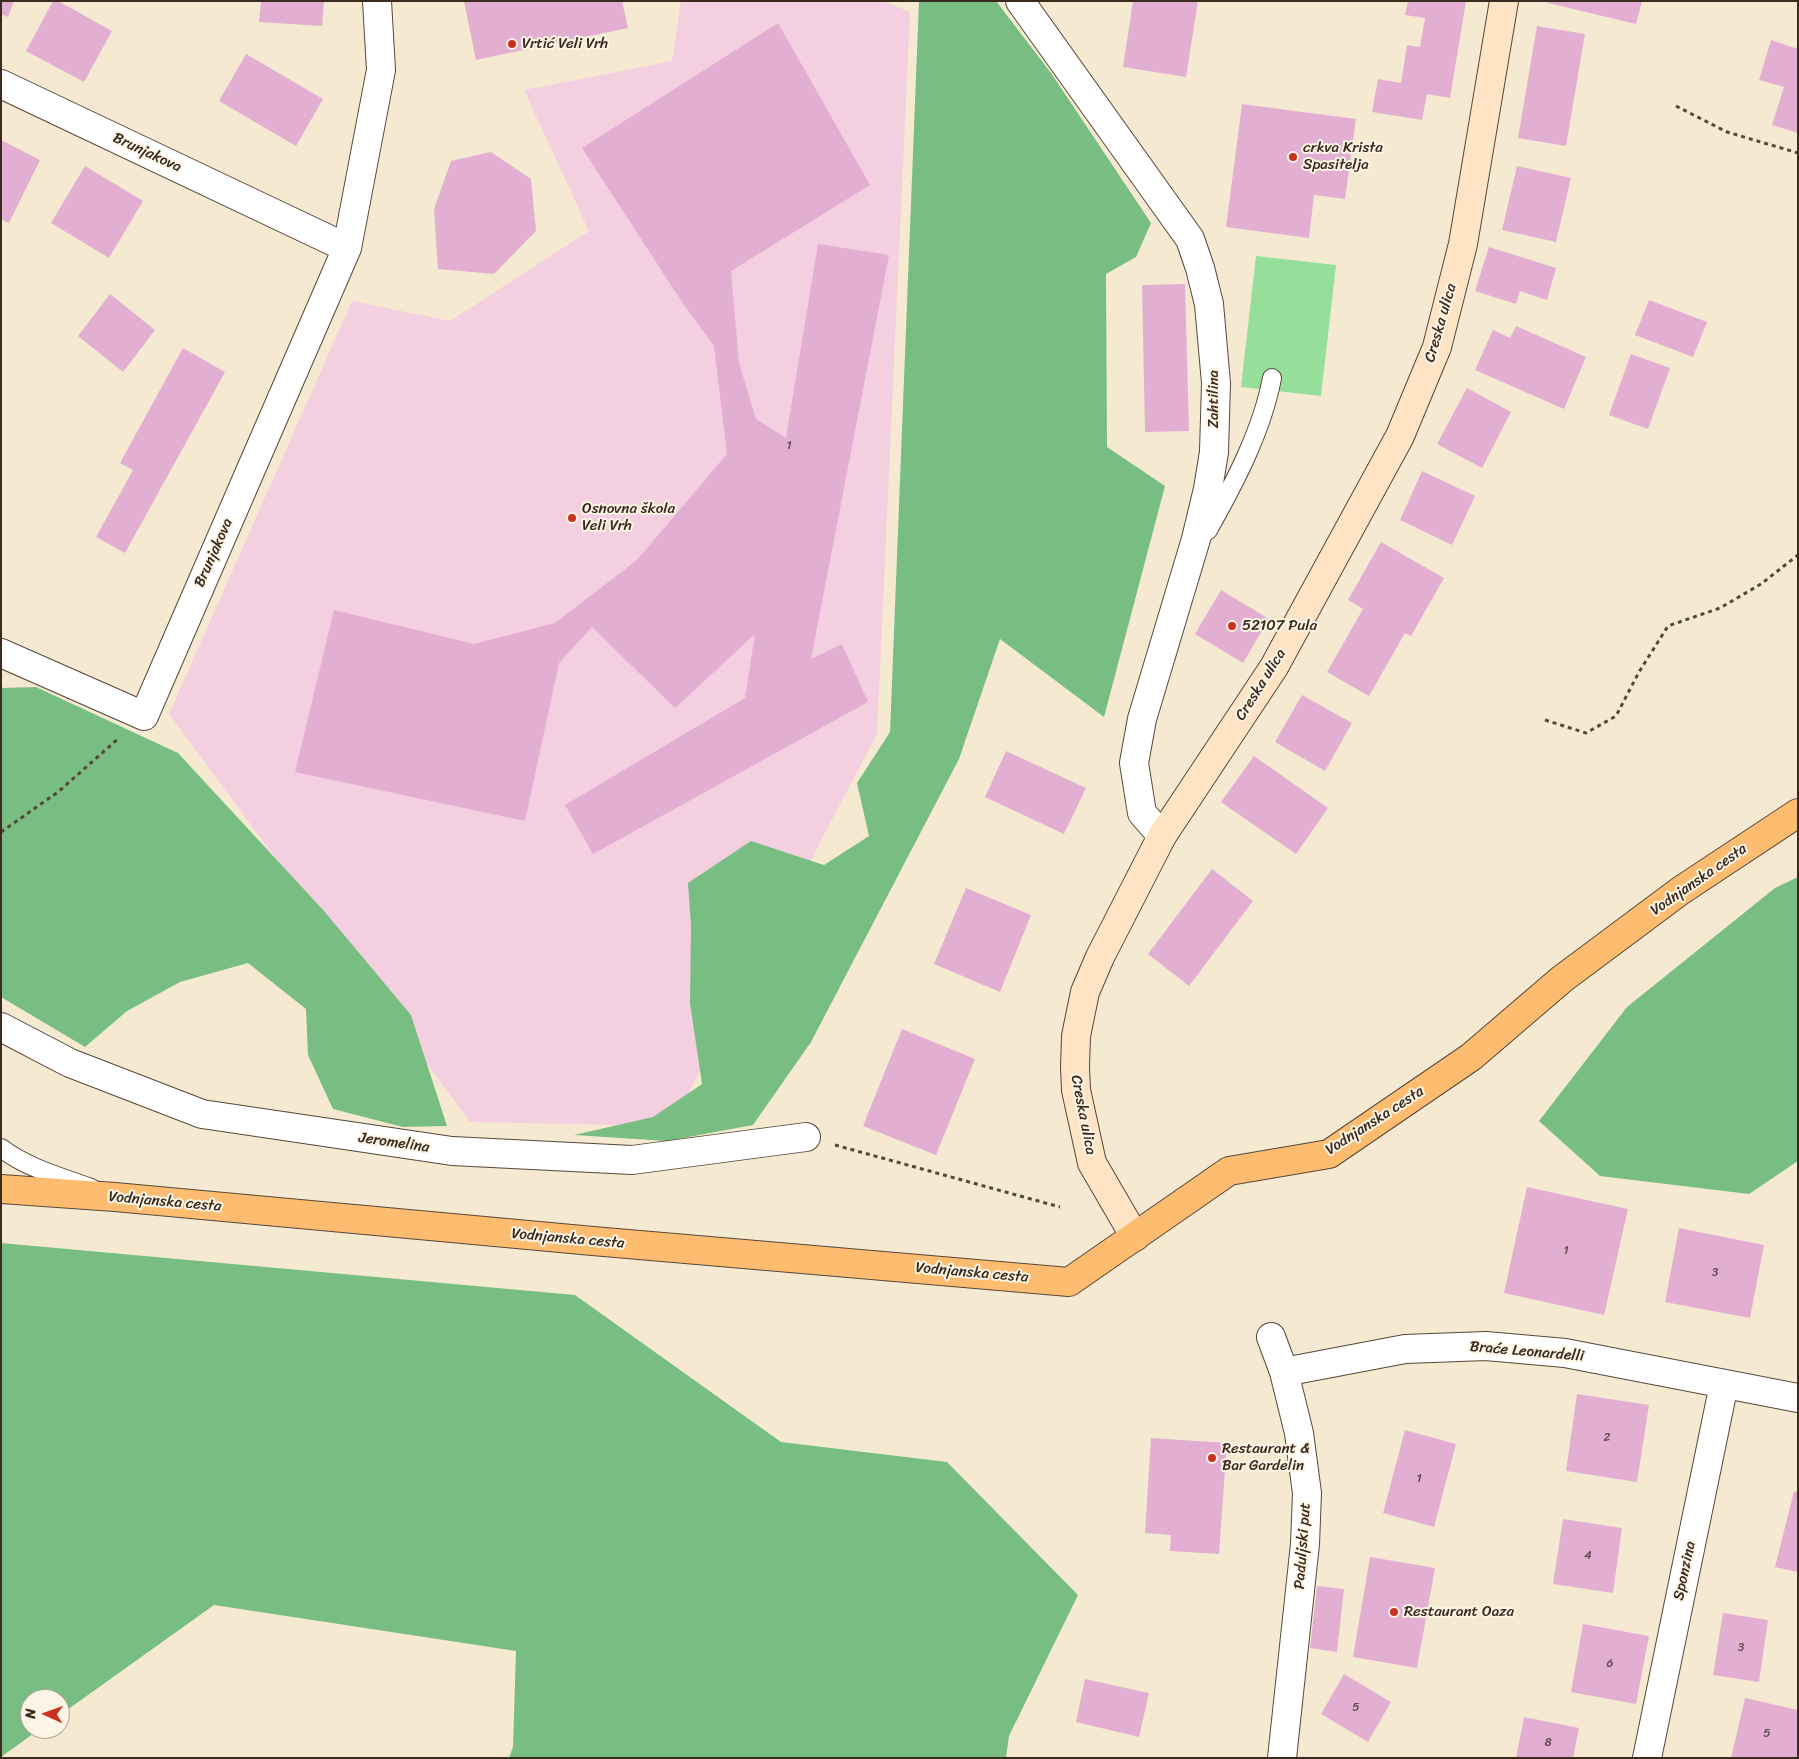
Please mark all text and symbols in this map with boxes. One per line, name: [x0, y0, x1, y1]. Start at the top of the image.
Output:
place label: Vrtić Veli Vrh: [522, 35, 608, 53]
marker: Vrtić Veli Vrh: [506, 38, 518, 50]
street label: Brunjakova: [110, 129, 184, 177]
place label: crkva Krista Spasitelja: [1303, 139, 1383, 174]
marker: crkva Krista Spasitelja: [1287, 151, 1299, 163]
street label: Creska ulica: [1421, 282, 1461, 364]
street label: Zahtilina: [1205, 370, 1223, 428]
house number: 1: [786, 439, 792, 453]
place label: Osnovna škola Veli Vrh: [582, 500, 675, 535]
marker: Osnovna škola Veli Vrh: [566, 512, 578, 524]
street label: Brunjakova: [191, 516, 237, 590]
place label: 52107 Pula: [1242, 617, 1317, 635]
marker: 52107 Pula: [1226, 620, 1238, 632]
street label: Creska ulica: [1232, 646, 1290, 724]
street label: Vodnjanska cesta: [1647, 840, 1751, 920]
street label: Creska ulica: [1066, 1074, 1100, 1156]
street label: Vodnjanska cesta: [1323, 1083, 1427, 1159]
street label: Jeromelina: [357, 1129, 431, 1157]
street label: Vodnjanska cesta: [108, 1188, 222, 1216]
street label: Vodnjanska cesta: [511, 1225, 625, 1253]
house number: 1: [1563, 1244, 1569, 1258]
street label: Vodnjanska cesta: [915, 1259, 1029, 1287]
house number: 3: [1712, 1266, 1718, 1280]
street label: Braće Leonardelli: [1469, 1338, 1585, 1366]
house number: 2: [1604, 1431, 1610, 1445]
place label: Restaurant & Bar Gardelin: [1222, 1440, 1310, 1475]
marker: Restaurant & Bar Gardelin: [1206, 1452, 1218, 1464]
house number: 1: [1416, 1472, 1422, 1486]
street label: Paduljski put: [1291, 1502, 1315, 1590]
street label: Sponzina: [1670, 1540, 1700, 1602]
house number: 4: [1584, 1549, 1592, 1563]
place label: Restaurant Oaza: [1404, 1603, 1514, 1621]
marker: Restaurant Oaza: [1388, 1606, 1400, 1618]
house number: 3: [1738, 1641, 1744, 1655]
house number: 6: [1607, 1657, 1613, 1671]
north arrow: [20, 1689, 70, 1739]
house number: 5: [1352, 1701, 1360, 1715]
text: N: [18, 1708, 43, 1719]
house number: 5: [1763, 1727, 1771, 1741]
house number: 8: [1544, 1736, 1552, 1750]

